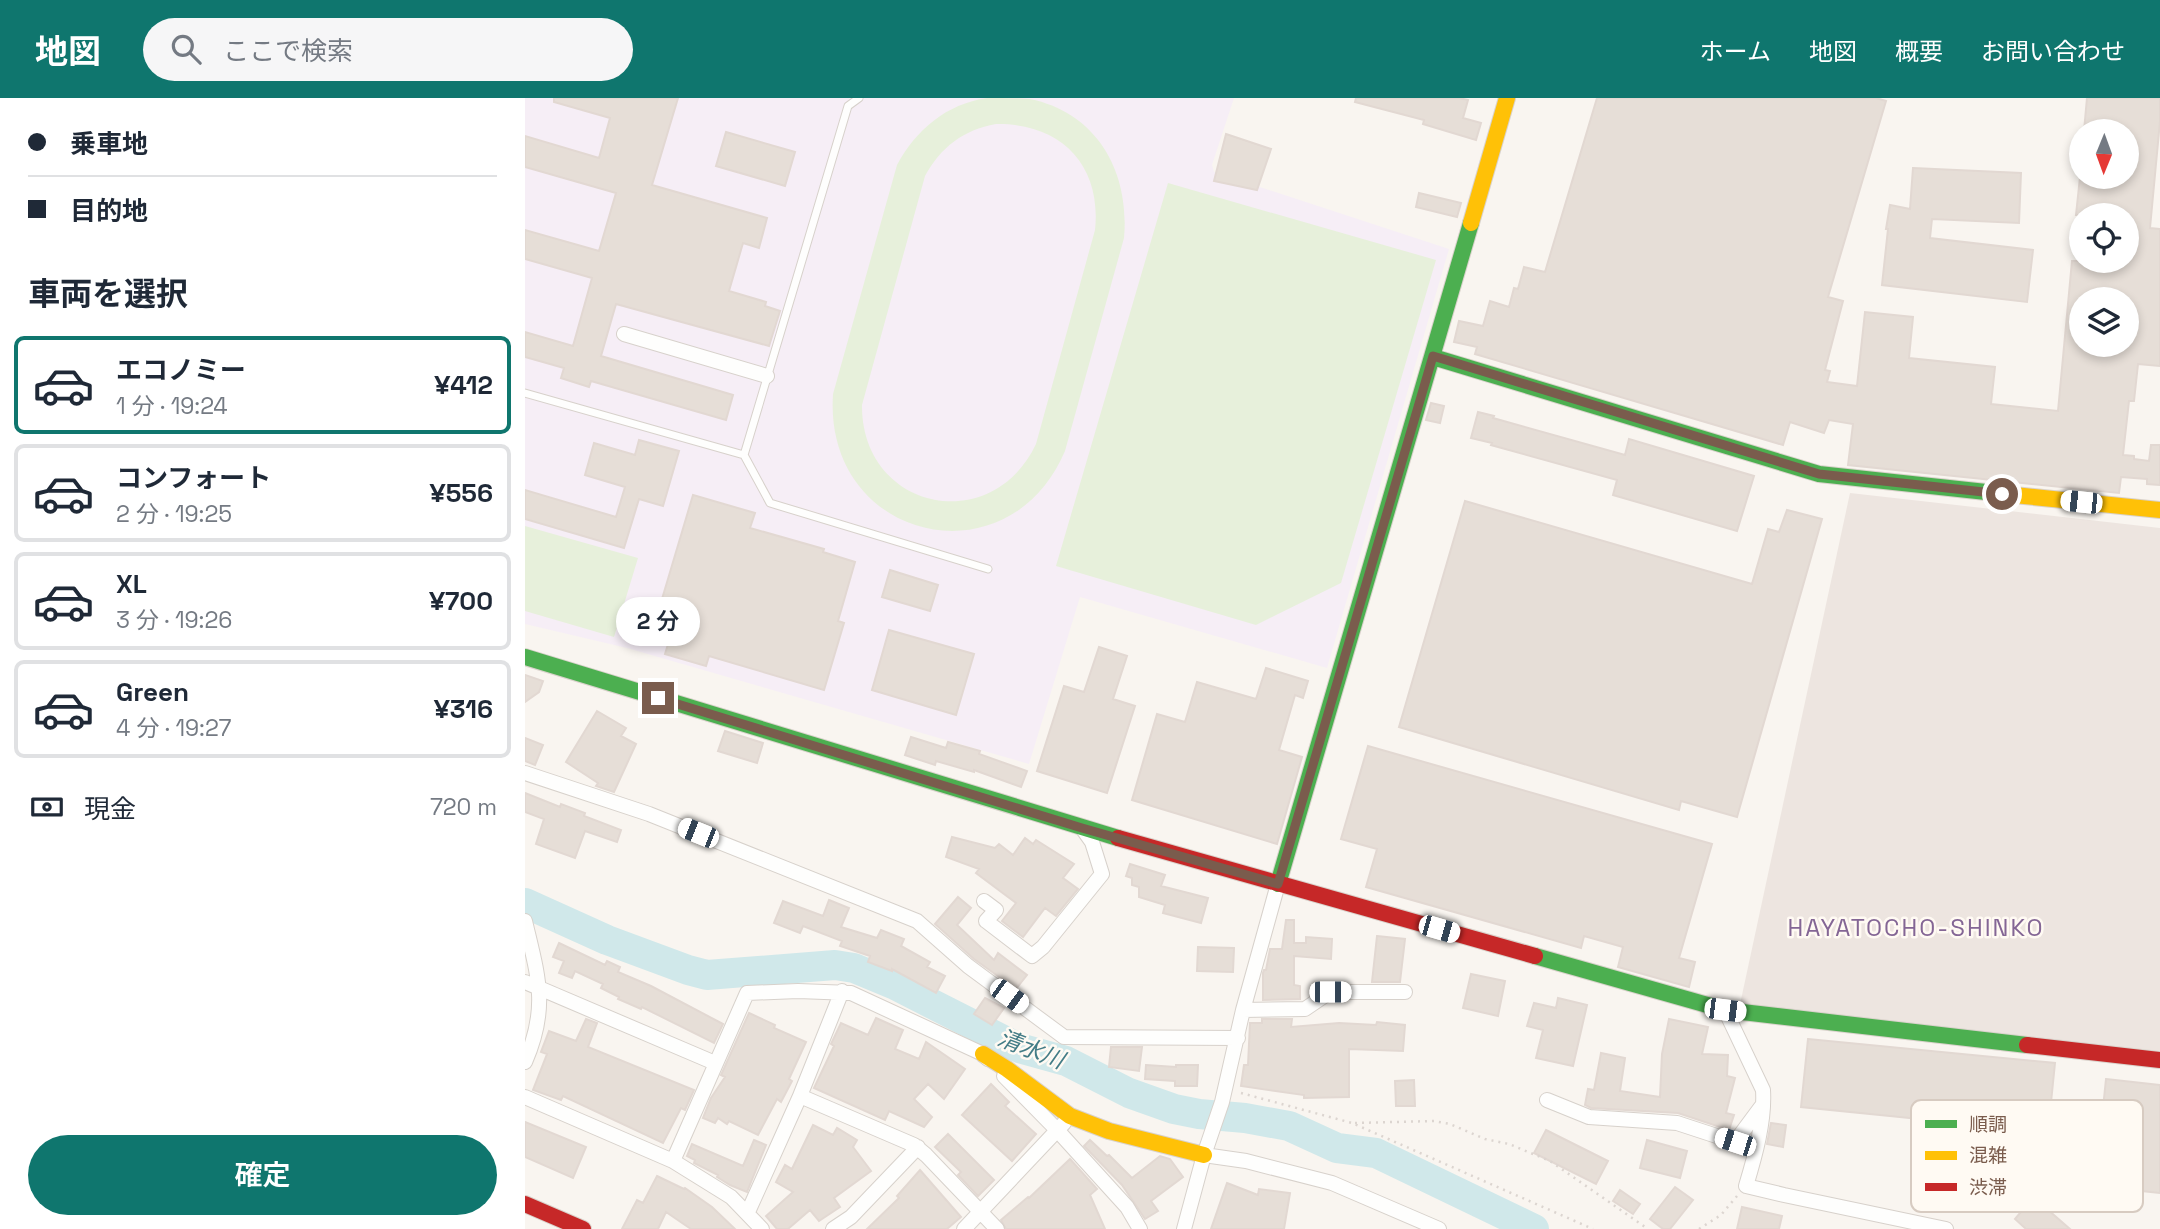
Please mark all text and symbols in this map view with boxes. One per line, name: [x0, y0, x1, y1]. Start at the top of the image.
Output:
search box: [143, 18, 633, 81]
icon: search: [167, 30, 205, 68]
text: 地図: [35, 31, 101, 73]
text: ここで検索: [223, 34, 353, 68]
text: ホーム: [1700, 36, 1771, 67]
text: 地図: [1809, 36, 1857, 67]
text: 概要: [1895, 36, 1943, 67]
text: お問い合わせ: [1981, 36, 2125, 67]
north arrow: [2069, 119, 2139, 189]
map controls: [2069, 119, 2139, 357]
text: 乗車地: [70, 127, 148, 161]
text: 目的地: [70, 194, 148, 228]
button: locate: [2069, 203, 2139, 273]
text: 車両を選択: [28, 274, 188, 314]
button: layers: [2069, 287, 2139, 357]
text: エコノミー: [116, 353, 246, 387]
icon: car: [32, 354, 95, 417]
text: ¥412: [434, 368, 493, 402]
text: 1 分 · 19:24: [116, 391, 228, 421]
text: コンフォート: [116, 461, 271, 495]
icon: car: [32, 462, 95, 525]
text: ¥556: [430, 476, 493, 510]
route start: [1986, 478, 2018, 510]
car: [2060, 489, 2103, 515]
text: 2 分 · 19:25: [116, 499, 232, 529]
text: XL: [116, 567, 147, 601]
icon: car: [32, 570, 95, 633]
text: ¥700: [429, 584, 493, 618]
callout: 2 分: [616, 596, 700, 646]
text: 3 分 · 19:26: [116, 605, 232, 635]
text: 2 分: [637, 606, 679, 636]
text: Green: [116, 675, 189, 709]
icon: car: [32, 678, 95, 741]
route end: [642, 682, 674, 714]
text: ¥316: [434, 692, 493, 726]
text: 4 分 · 19:27: [116, 713, 232, 743]
icon: cash: [28, 788, 66, 826]
text: 現金: [84, 792, 136, 826]
text: 720 m: [430, 792, 497, 822]
car: [675, 815, 722, 851]
district label: HAYATOCHO-SHINKO: [1788, 912, 2044, 943]
car: [1416, 913, 1463, 945]
car: [986, 975, 1033, 1017]
car: [1310, 982, 1352, 1003]
car: [1703, 997, 1748, 1023]
water label: 清水川: [993, 1023, 1071, 1076]
legend: [1911, 1100, 2143, 1212]
text: 順調: [1969, 1112, 2007, 1137]
car: [1712, 1126, 1759, 1158]
button: 確定: [28, 1135, 497, 1215]
text: 混雑: [1969, 1143, 2007, 1168]
text: 渋滞: [1969, 1175, 2007, 1200]

